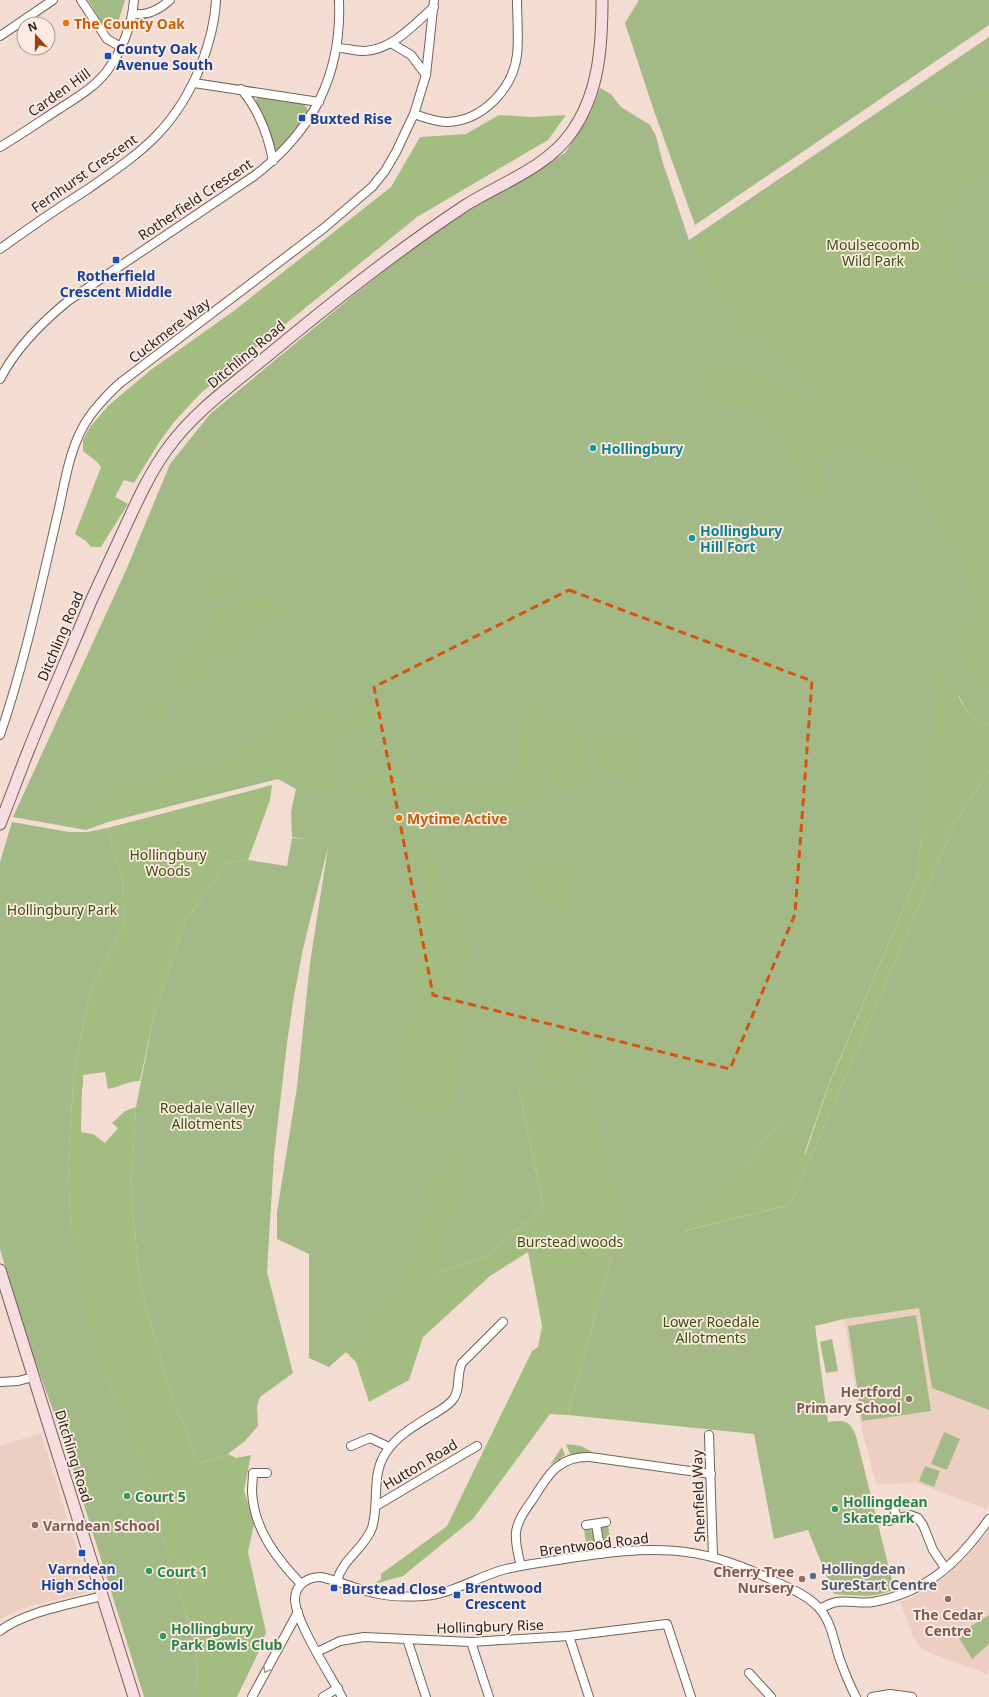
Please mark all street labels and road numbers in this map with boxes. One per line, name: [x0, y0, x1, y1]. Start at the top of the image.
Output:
street label: Carden Hill: [24, 64, 94, 120]
street label: Fernhurst Crescent: [27, 129, 141, 217]
street label: Rotherfield Crescent: [134, 154, 256, 244]
street label: Cuckmere Way: [124, 293, 214, 367]
street label: Ditchling Road: [203, 316, 289, 392]
street label: Ditchling Road: [32, 588, 88, 684]
street label: Ditchling Road: [51, 1407, 97, 1505]
street label: Hutton Road: [379, 1434, 461, 1494]
street label: Shenfield Way: [687, 1448, 709, 1543]
street label: Brentwood Road: [538, 1528, 650, 1560]
street label: Hollingbury Rise: [436, 1615, 544, 1637]

